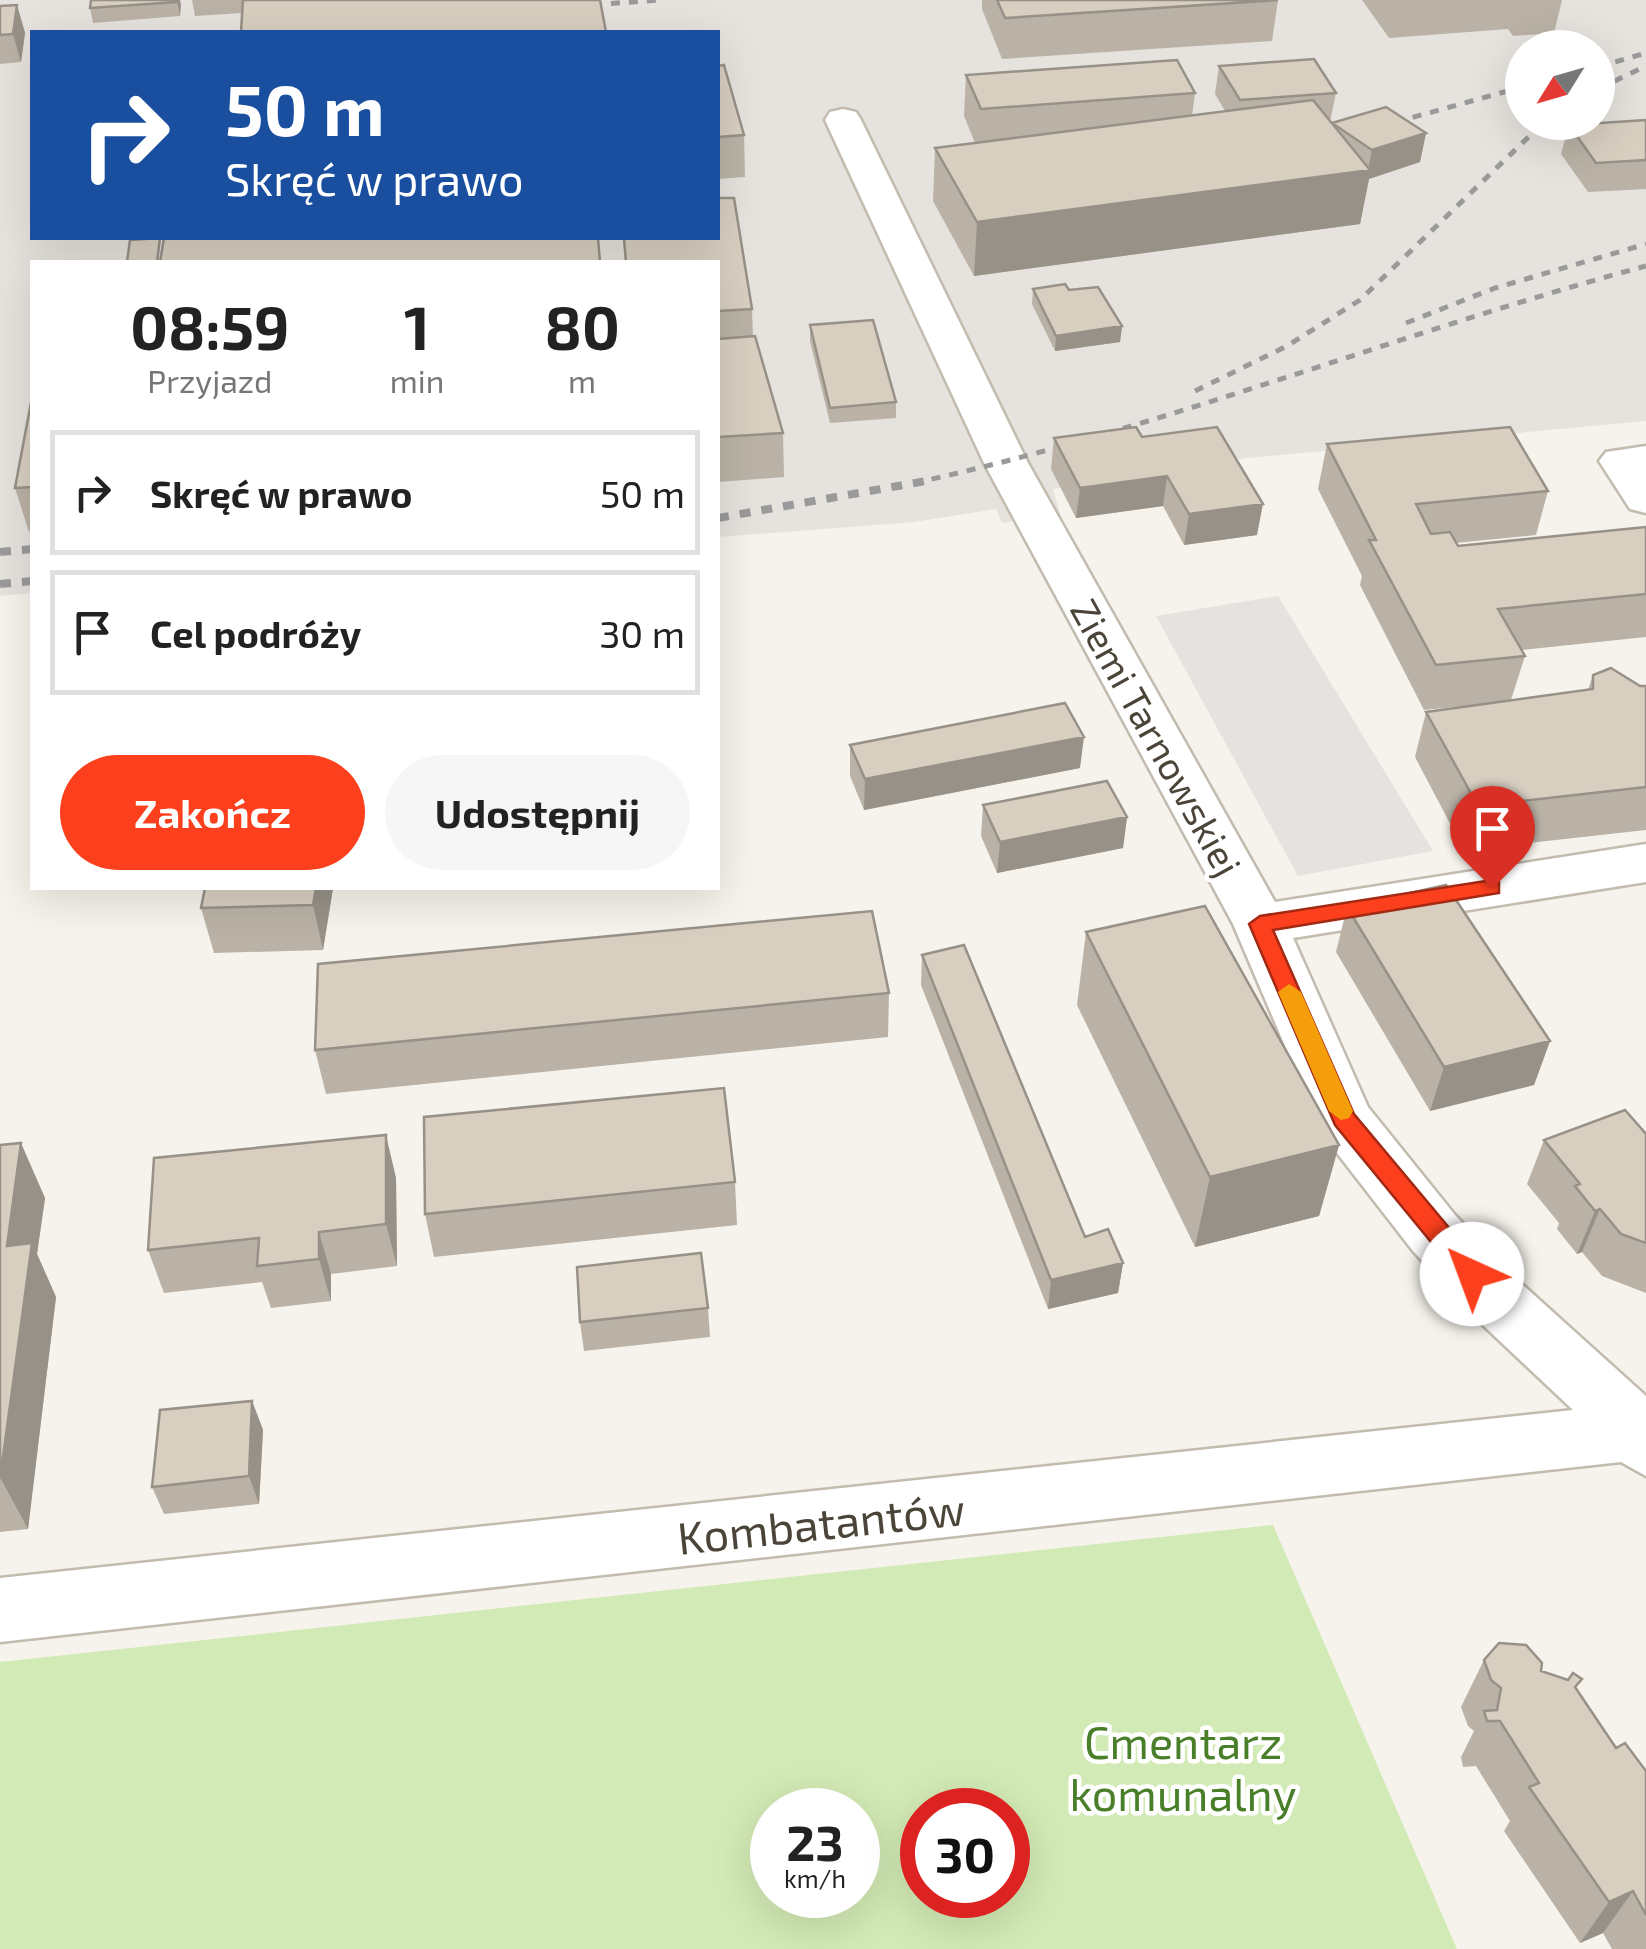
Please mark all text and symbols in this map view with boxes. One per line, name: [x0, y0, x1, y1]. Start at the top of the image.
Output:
north arrow: [1505, 30, 1615, 140]
map controls: [1505, 30, 1615, 140]
text: 50 m: [225, 66, 385, 150]
icon: right: [60, 70, 190, 200]
text: Skręć w prawo: [225, 151, 524, 205]
text: 08:59: [130, 290, 289, 362]
text: 1: [404, 290, 430, 362]
text: 80: [545, 290, 620, 362]
text: Przyjazd: [147, 361, 272, 399]
text: min: [390, 361, 444, 399]
text: m: [568, 361, 596, 399]
icon: right: [65, 465, 120, 520]
text: Skręć w prawo: [150, 470, 413, 516]
text: 50 m: [600, 470, 685, 516]
street label: Ziemi Tarnowskiej: [1062, 591, 1252, 883]
icon: arrive: [65, 605, 120, 660]
text: Cel podróży: [150, 610, 361, 656]
text: 30 m: [599, 610, 685, 656]
button: Zakończ: [60, 755, 365, 870]
button: Udostępnij: [385, 755, 690, 870]
pin: [1450, 786, 1535, 889]
icon: arrive: [1465, 801, 1520, 856]
position arrow: [1420, 1222, 1524, 1326]
street label: Kombatantów: [674, 1480, 968, 1564]
park label: Cmentarz komunalny: [1069, 1714, 1297, 1820]
speed limit sign: 30: [900, 1788, 1030, 1918]
text: 23: [786, 1811, 844, 1871]
text: km/h: [784, 1863, 846, 1893]

